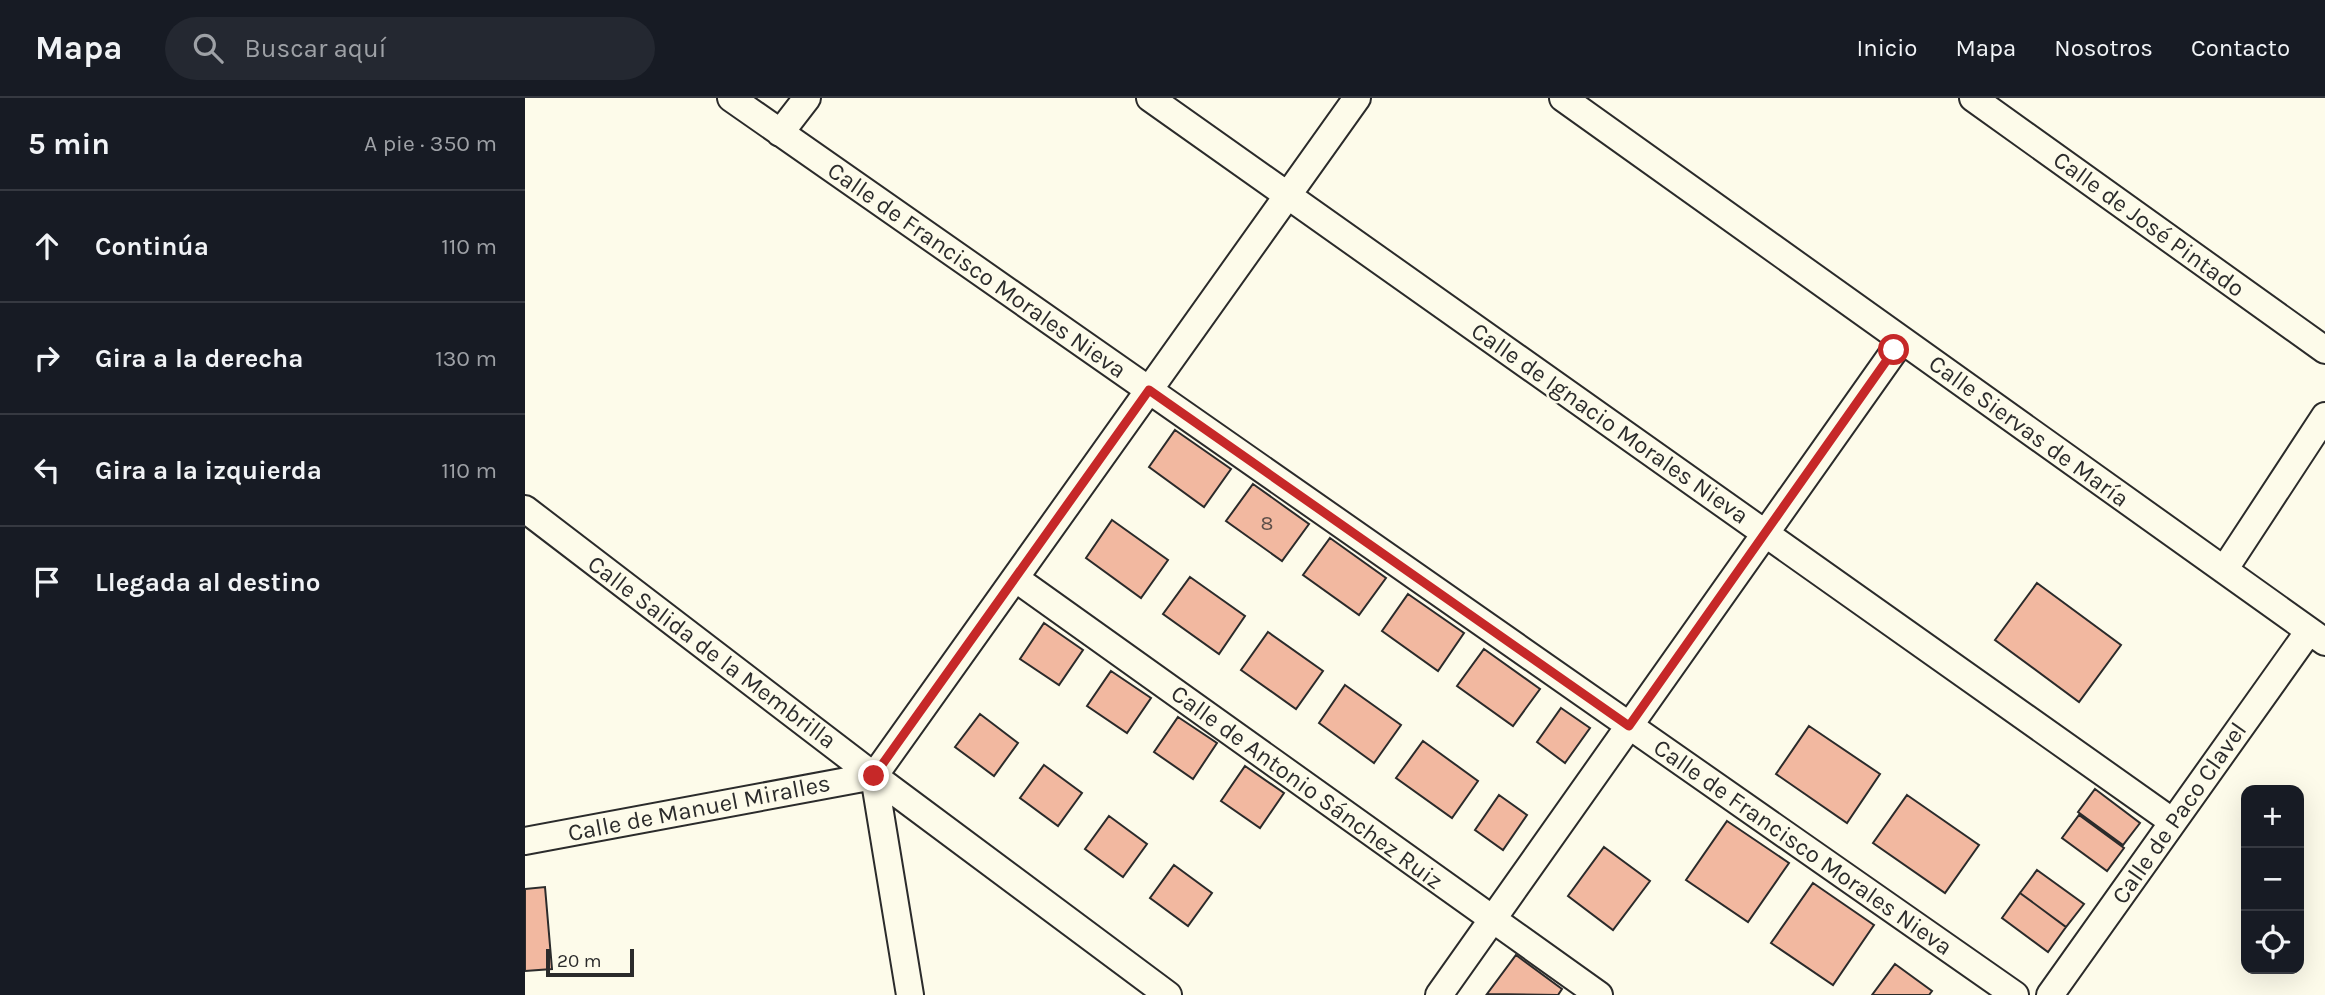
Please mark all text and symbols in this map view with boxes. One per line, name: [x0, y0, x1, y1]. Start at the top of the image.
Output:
search box: [165, 17, 655, 80]
text: Mapa: [35, 29, 123, 67]
icon: search: [189, 29, 227, 67]
text: Buscar aquí: [245, 33, 386, 64]
text: Inicio: [1856, 34, 1917, 62]
text: Mapa: [1955, 34, 2016, 62]
text: Nosotros: [2054, 34, 2153, 62]
text: Contacto: [2191, 34, 2290, 62]
text: 5 min: [28, 126, 110, 162]
text: A pie · 350 m: [364, 130, 497, 157]
street label: Calle de José Pintado: [2048, 145, 2250, 303]
street label: Calle de Francisco Morales Nieva: [822, 156, 1132, 384]
icon: ahead: [28, 227, 66, 265]
text: Continúa: [95, 231, 209, 262]
text: 110 m: [441, 233, 497, 260]
street label: Calle de Ignacio Morales Nieva: [1466, 316, 1754, 530]
route start: [1878, 334, 1909, 365]
icon: right: [28, 339, 66, 377]
text: Gira a la derecha: [95, 343, 304, 374]
text: 130 m: [435, 345, 497, 372]
street label: Calle Siervas de María: [1923, 349, 2135, 513]
icon: left: [28, 451, 66, 489]
text: Gira a la izquierda: [95, 455, 322, 486]
text: 110 m: [441, 457, 497, 484]
house number: 8: [1261, 511, 1273, 535]
street label: Calle Salida de la Membrilla: [582, 549, 842, 755]
icon: arrive: [28, 563, 66, 601]
text: Llegada al destino: [95, 567, 321, 598]
street label: Calle de Antonio Sánchez Ruiz: [1166, 679, 1448, 895]
street label: Calle de Paco Clavel: [2106, 717, 2252, 909]
street label: Calle de Francisco Morales Nieva: [1648, 733, 1958, 961]
route end: [858, 760, 889, 791]
street label: Calle de Manuel Miralles: [565, 769, 833, 847]
map controls: [2241, 785, 2304, 974]
button: +: [2241, 785, 2304, 848]
button: −: [2241, 848, 2304, 911]
button: locate: [2241, 911, 2304, 974]
scale bar: [546, 946, 633, 978]
text: 20 m: [557, 950, 602, 972]

